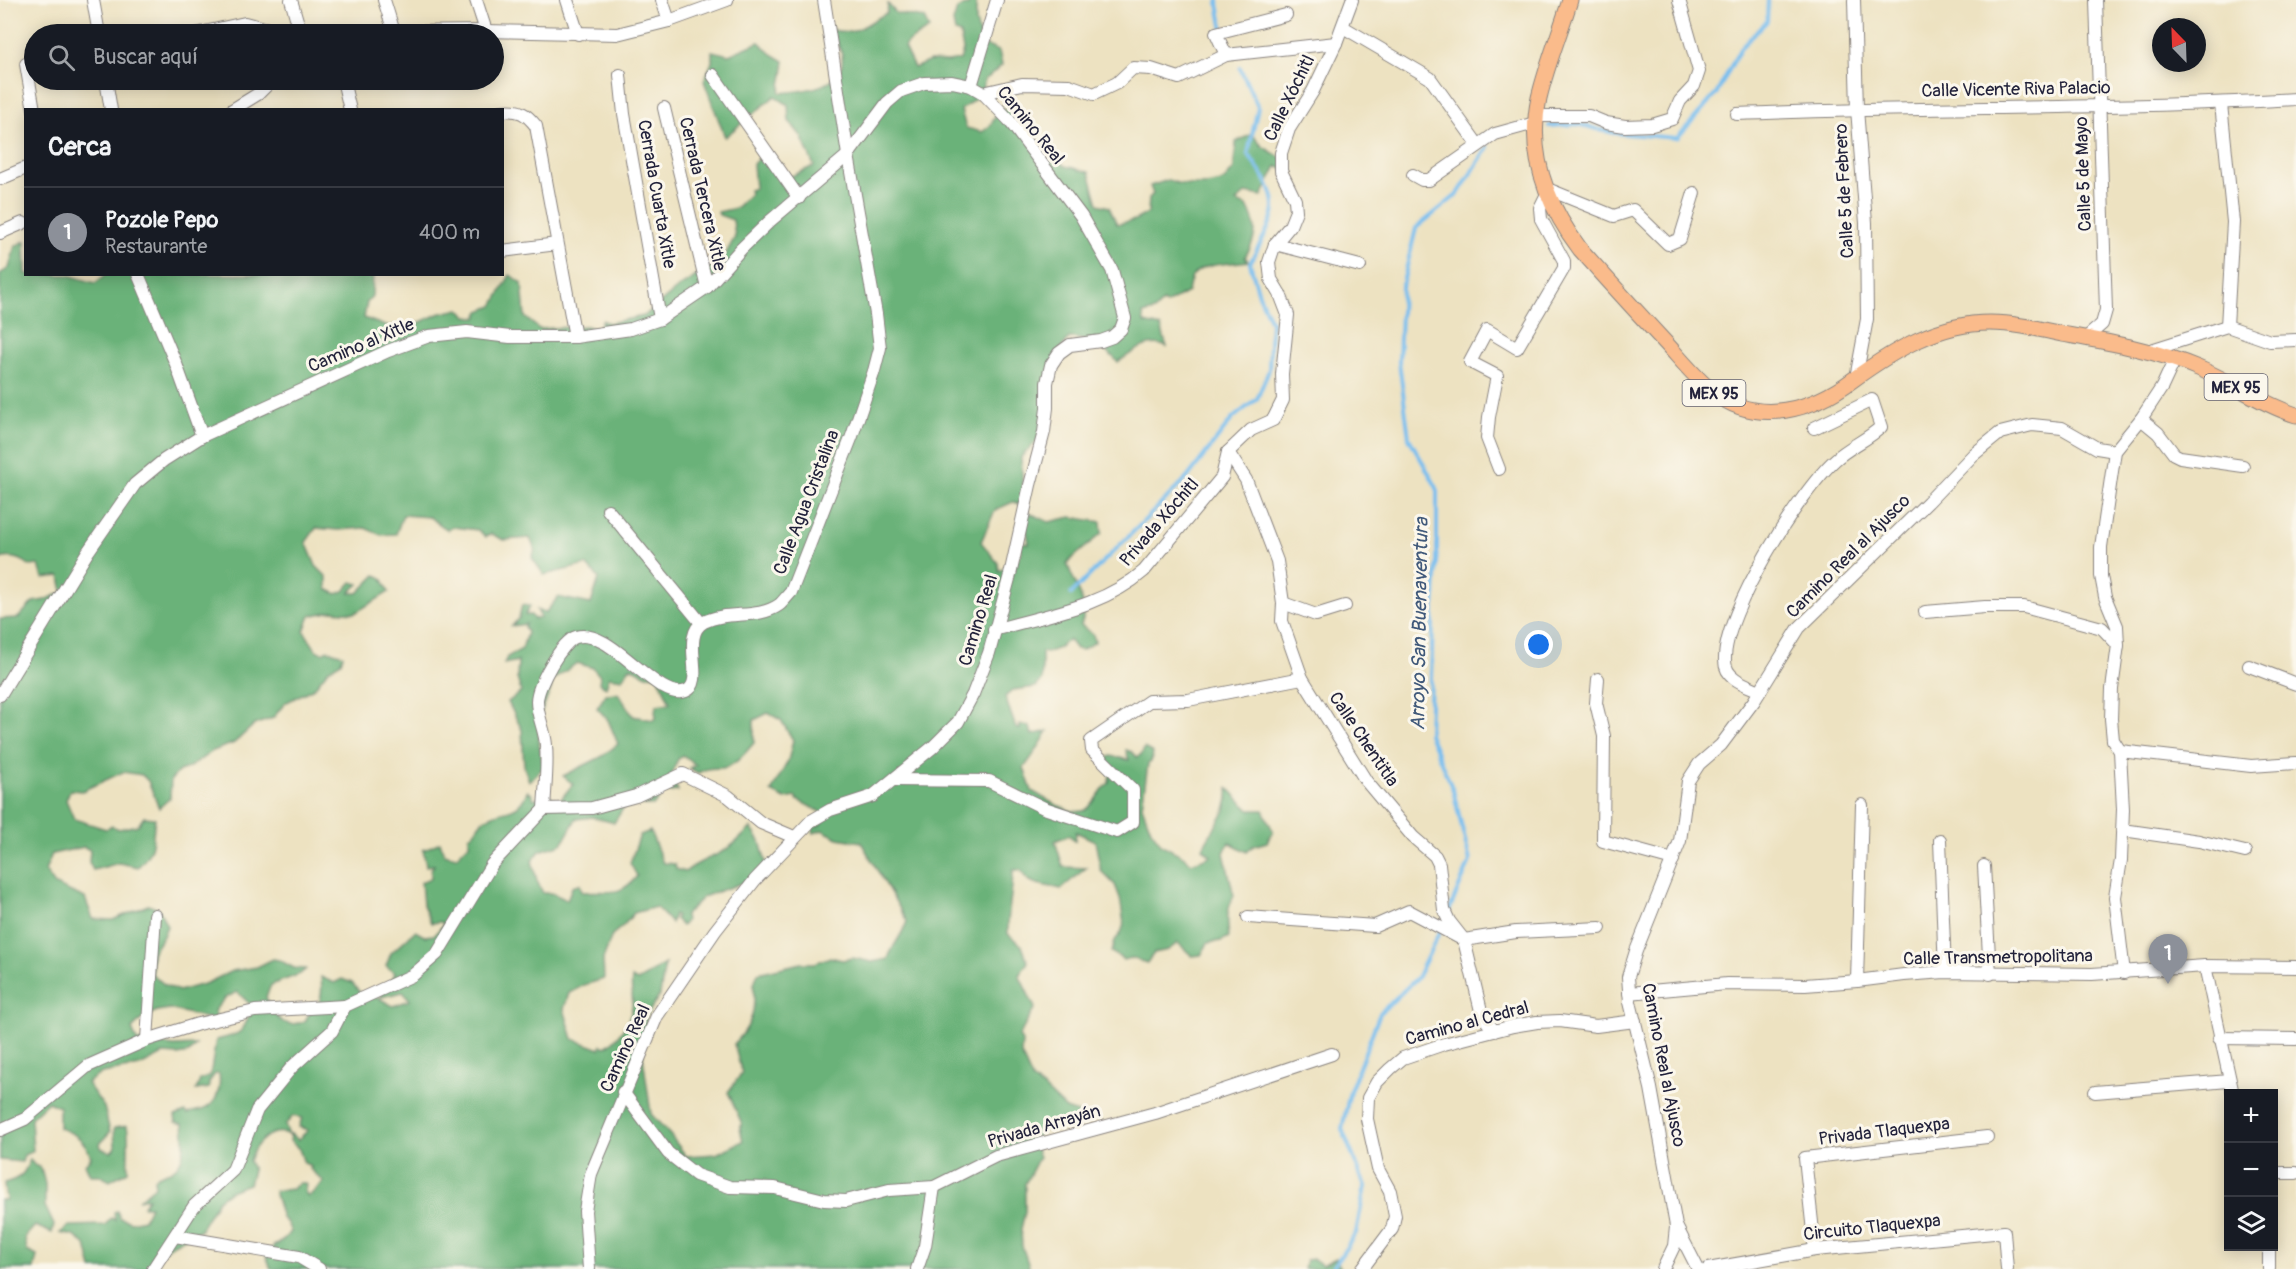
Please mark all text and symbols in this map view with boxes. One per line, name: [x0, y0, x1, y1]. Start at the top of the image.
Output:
north arrow: [2152, 18, 2206, 72]
search box: [24, 24, 504, 90]
icon: search: [45, 41, 78, 74]
text: Buscar aquí: [93, 43, 198, 71]
street label: Calle Xóchitl: [1259, 51, 1320, 145]
street label: Calle Vicente Riva Palacio: [1921, 76, 2111, 103]
street label: Camino Real: [992, 81, 1069, 169]
street label: Cerrada Tercera Xitle: [674, 115, 731, 273]
street label: Calle 5 de Mayo: [2070, 116, 2097, 232]
street label: Cerrada Cuarta Xitle: [632, 118, 681, 270]
street label: Calle 5 de Febrero: [1829, 123, 1860, 259]
text: Cerca: [48, 131, 111, 163]
text: Pozole Pepo: [105, 206, 218, 234]
text: 1: [64, 220, 71, 245]
text: 400 m: [419, 220, 480, 245]
text: Restaurante: [105, 234, 207, 259]
street label: Camino al Xitle: [305, 313, 418, 378]
road number: MEX 95: [2204, 374, 2268, 400]
road number: MEX 95: [1682, 380, 1746, 406]
street label: Calle Agua Cristalina: [768, 427, 845, 578]
street label: Privada Xóchitl: [1115, 473, 1204, 571]
street label: Camino Real al Ajusco: [1781, 489, 1916, 623]
water label: Arroyo San Buenaventura: [1405, 516, 1434, 731]
street label: Camino Real: [954, 572, 1003, 669]
your location: [1524, 630, 1553, 659]
street label: Calle Chentitla: [1324, 688, 1404, 791]
pin: 1: [2148, 934, 2188, 984]
street label: Calle Transmetropolitana: [1903, 944, 2093, 971]
street label: Camino Real al Ajusco: [1636, 981, 1691, 1149]
street label: Camino al Cedral: [1403, 996, 1531, 1051]
street label: Camino Real: [595, 1000, 656, 1096]
map controls: [2224, 1089, 2278, 1251]
button: +: [2224, 1089, 2278, 1143]
street label: Privada Arrayán: [985, 1099, 1103, 1154]
street label: Privada Tlaquexpa: [1817, 1112, 1951, 1151]
button: −: [2224, 1143, 2278, 1197]
button: layers: [2224, 1197, 2278, 1251]
street label: Circuito Tlaquexpa: [1802, 1209, 1942, 1246]

